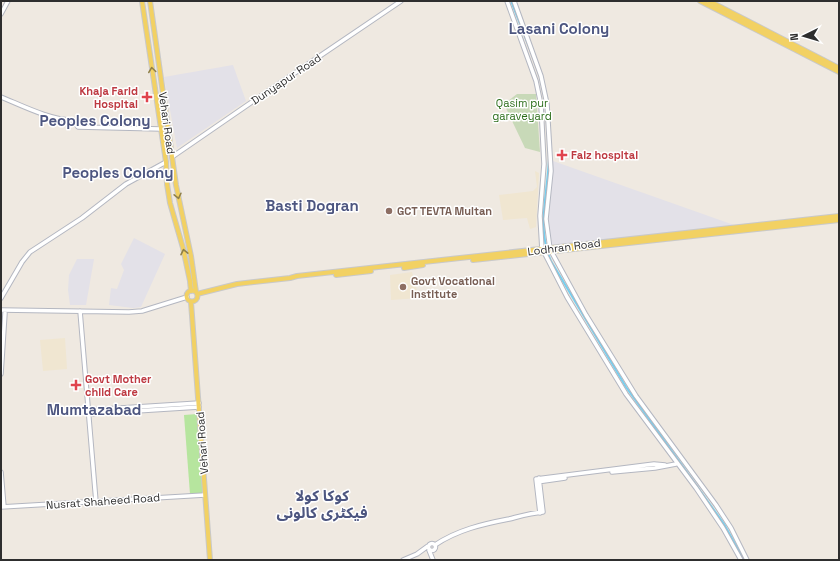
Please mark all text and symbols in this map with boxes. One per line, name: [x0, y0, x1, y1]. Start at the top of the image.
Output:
north arrow: [784, 16, 824, 56]
district label: Lasani Colony: [509, 19, 609, 38]
text: N: [787, 33, 801, 41]
street label: Dunyapur Road: [248, 50, 324, 108]
one-way arrow: [148, 67, 157, 73]
place label: Khaja Farid Hospital: [79, 84, 138, 111]
marker: Khaja Farid Hospital: [141, 91, 153, 103]
street label: Vehari Road: [156, 91, 178, 155]
park label: Qasim pur garaveyard: [492, 96, 552, 123]
district label: Peoples Colony: [40, 111, 150, 130]
place label: Faiz hospital: [571, 148, 638, 162]
marker: Faiz hospital: [556, 149, 568, 161]
district label: Peoples Colony: [63, 163, 173, 182]
one-way arrow: [174, 193, 182, 199]
district label: Basti Dogran: [265, 196, 359, 215]
place label: GCT TEVTA Multan: [397, 204, 492, 218]
marker: GCT TEVTA Multan: [384, 206, 394, 216]
street label: Lodhran Road: [527, 236, 601, 258]
one-way arrow: [181, 249, 189, 256]
place label: Govt Vocational Institute: [411, 274, 495, 301]
marker: Govt Vocational Institute: [398, 282, 408, 292]
place label: Govt Mother child Care: [85, 372, 152, 399]
marker: Govt Mother child Care: [70, 379, 82, 391]
district label: Mumtazabad: [47, 400, 141, 419]
street label: Vehari Road: [193, 411, 211, 475]
district label: کوکا کولا فیکٹری کالونی: [277, 486, 368, 522]
street label: Nusrat Shaheed Road: [46, 490, 160, 512]

